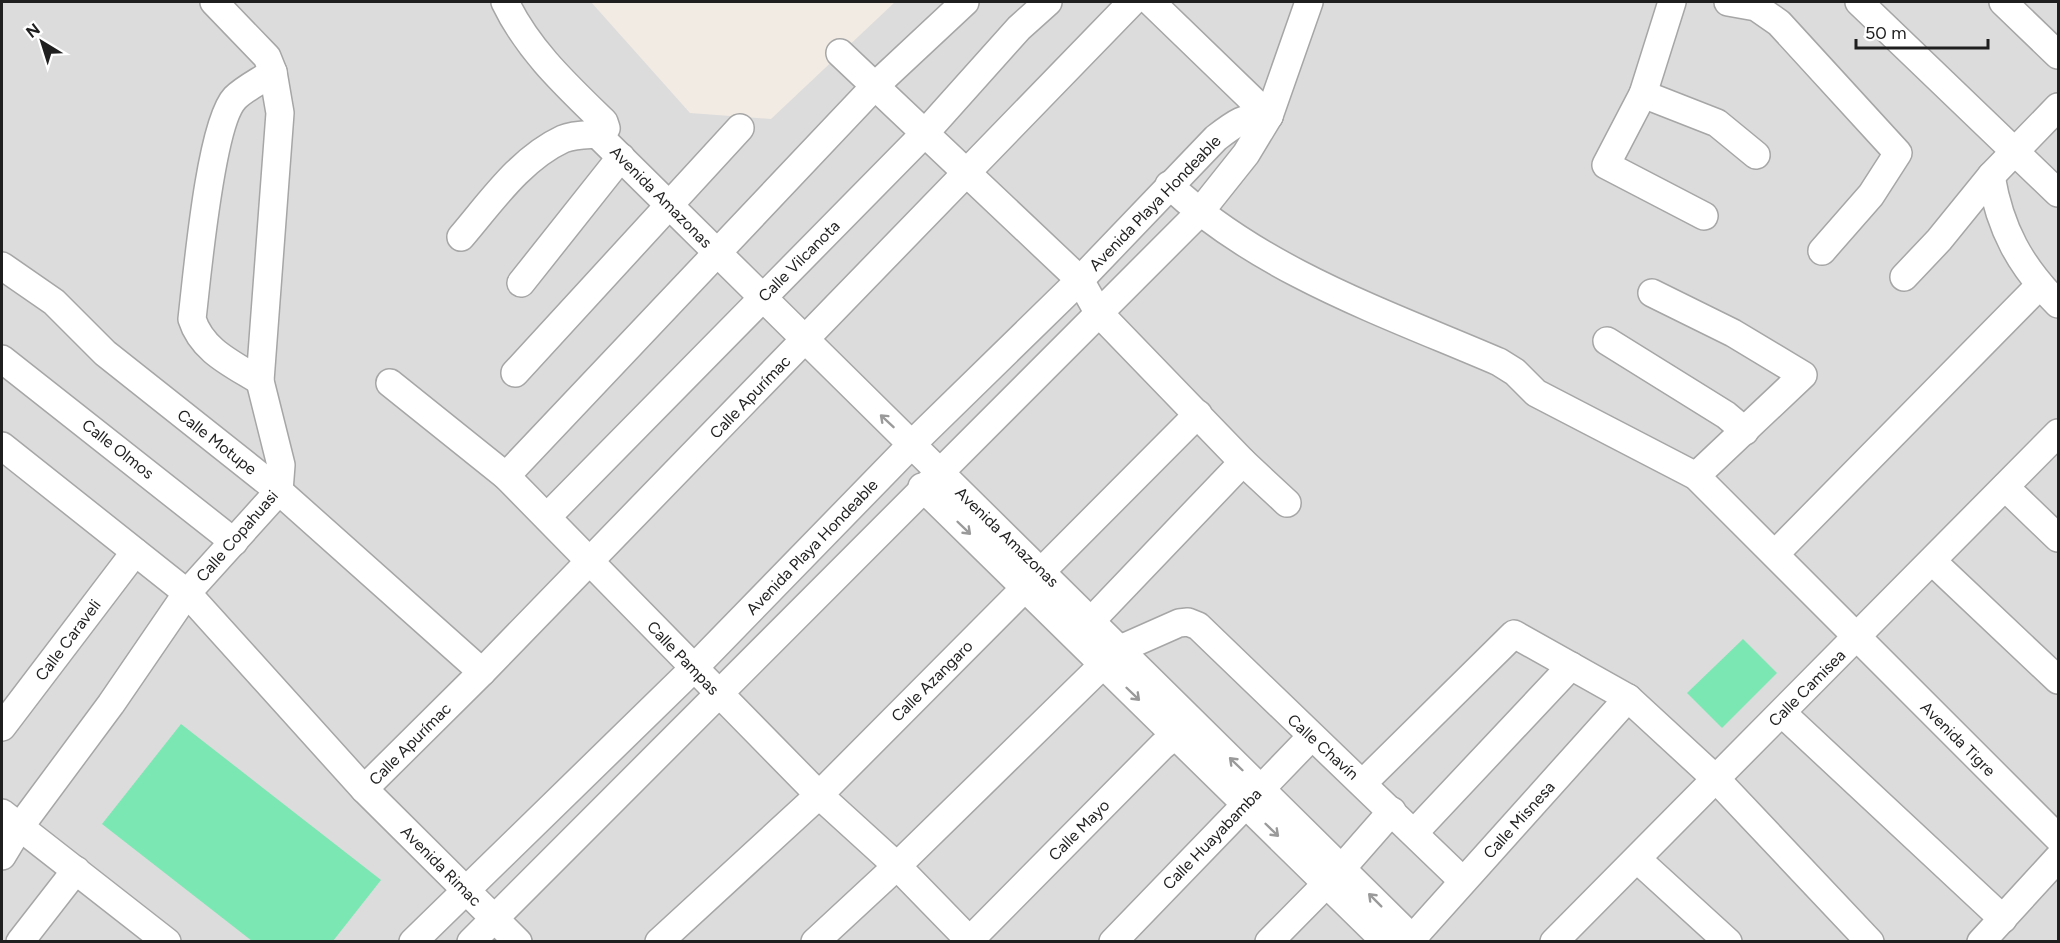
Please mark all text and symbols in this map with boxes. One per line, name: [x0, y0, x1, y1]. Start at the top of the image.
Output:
north arrow: [12, 12, 72, 72]
scale bar: [1856, 12, 1988, 50]
text: N: [22, 19, 44, 42]
text: 50 m: [1865, 22, 1907, 44]
street label: Avenida Playa Hondeable: [1085, 131, 1225, 275]
street label: Avenida Amazonas: [606, 142, 716, 252]
street label: Calle Vilcanota: [754, 216, 844, 306]
street label: Calle Apurímac: [706, 351, 795, 443]
street label: Calle Motupe: [174, 405, 261, 479]
one-way arrow: [880, 414, 895, 428]
street label: Calle Olmos: [78, 415, 158, 483]
street label: Avenida Playa Hondeable: [742, 475, 882, 619]
street label: Avenida Amazonas: [952, 483, 1062, 591]
street label: Calle Copahuasi: [192, 486, 282, 586]
one-way arrow: [956, 521, 971, 535]
street label: Calle Caraveli: [31, 596, 105, 684]
street label: Calle Pampas: [643, 617, 723, 699]
street label: Calle Azangaro: [887, 636, 977, 726]
street label: Calle Camisea: [1765, 646, 1849, 730]
one-way arrow: [1126, 686, 1141, 701]
street label: Avenida Tigre: [1917, 698, 1999, 780]
street label: Calle Apurímac: [365, 699, 455, 789]
street label: Calle Chavín: [1284, 710, 1362, 784]
one-way arrow: [1228, 756, 1243, 771]
street label: Calle Misnesa: [1479, 777, 1559, 863]
street label: Calle Huayabamba: [1159, 784, 1265, 894]
street label: Calle Mayo: [1045, 796, 1113, 864]
street label: Avenida Rimac: [397, 822, 485, 910]
one-way arrow: [1265, 823, 1280, 838]
one-way arrow: [1367, 893, 1382, 908]

